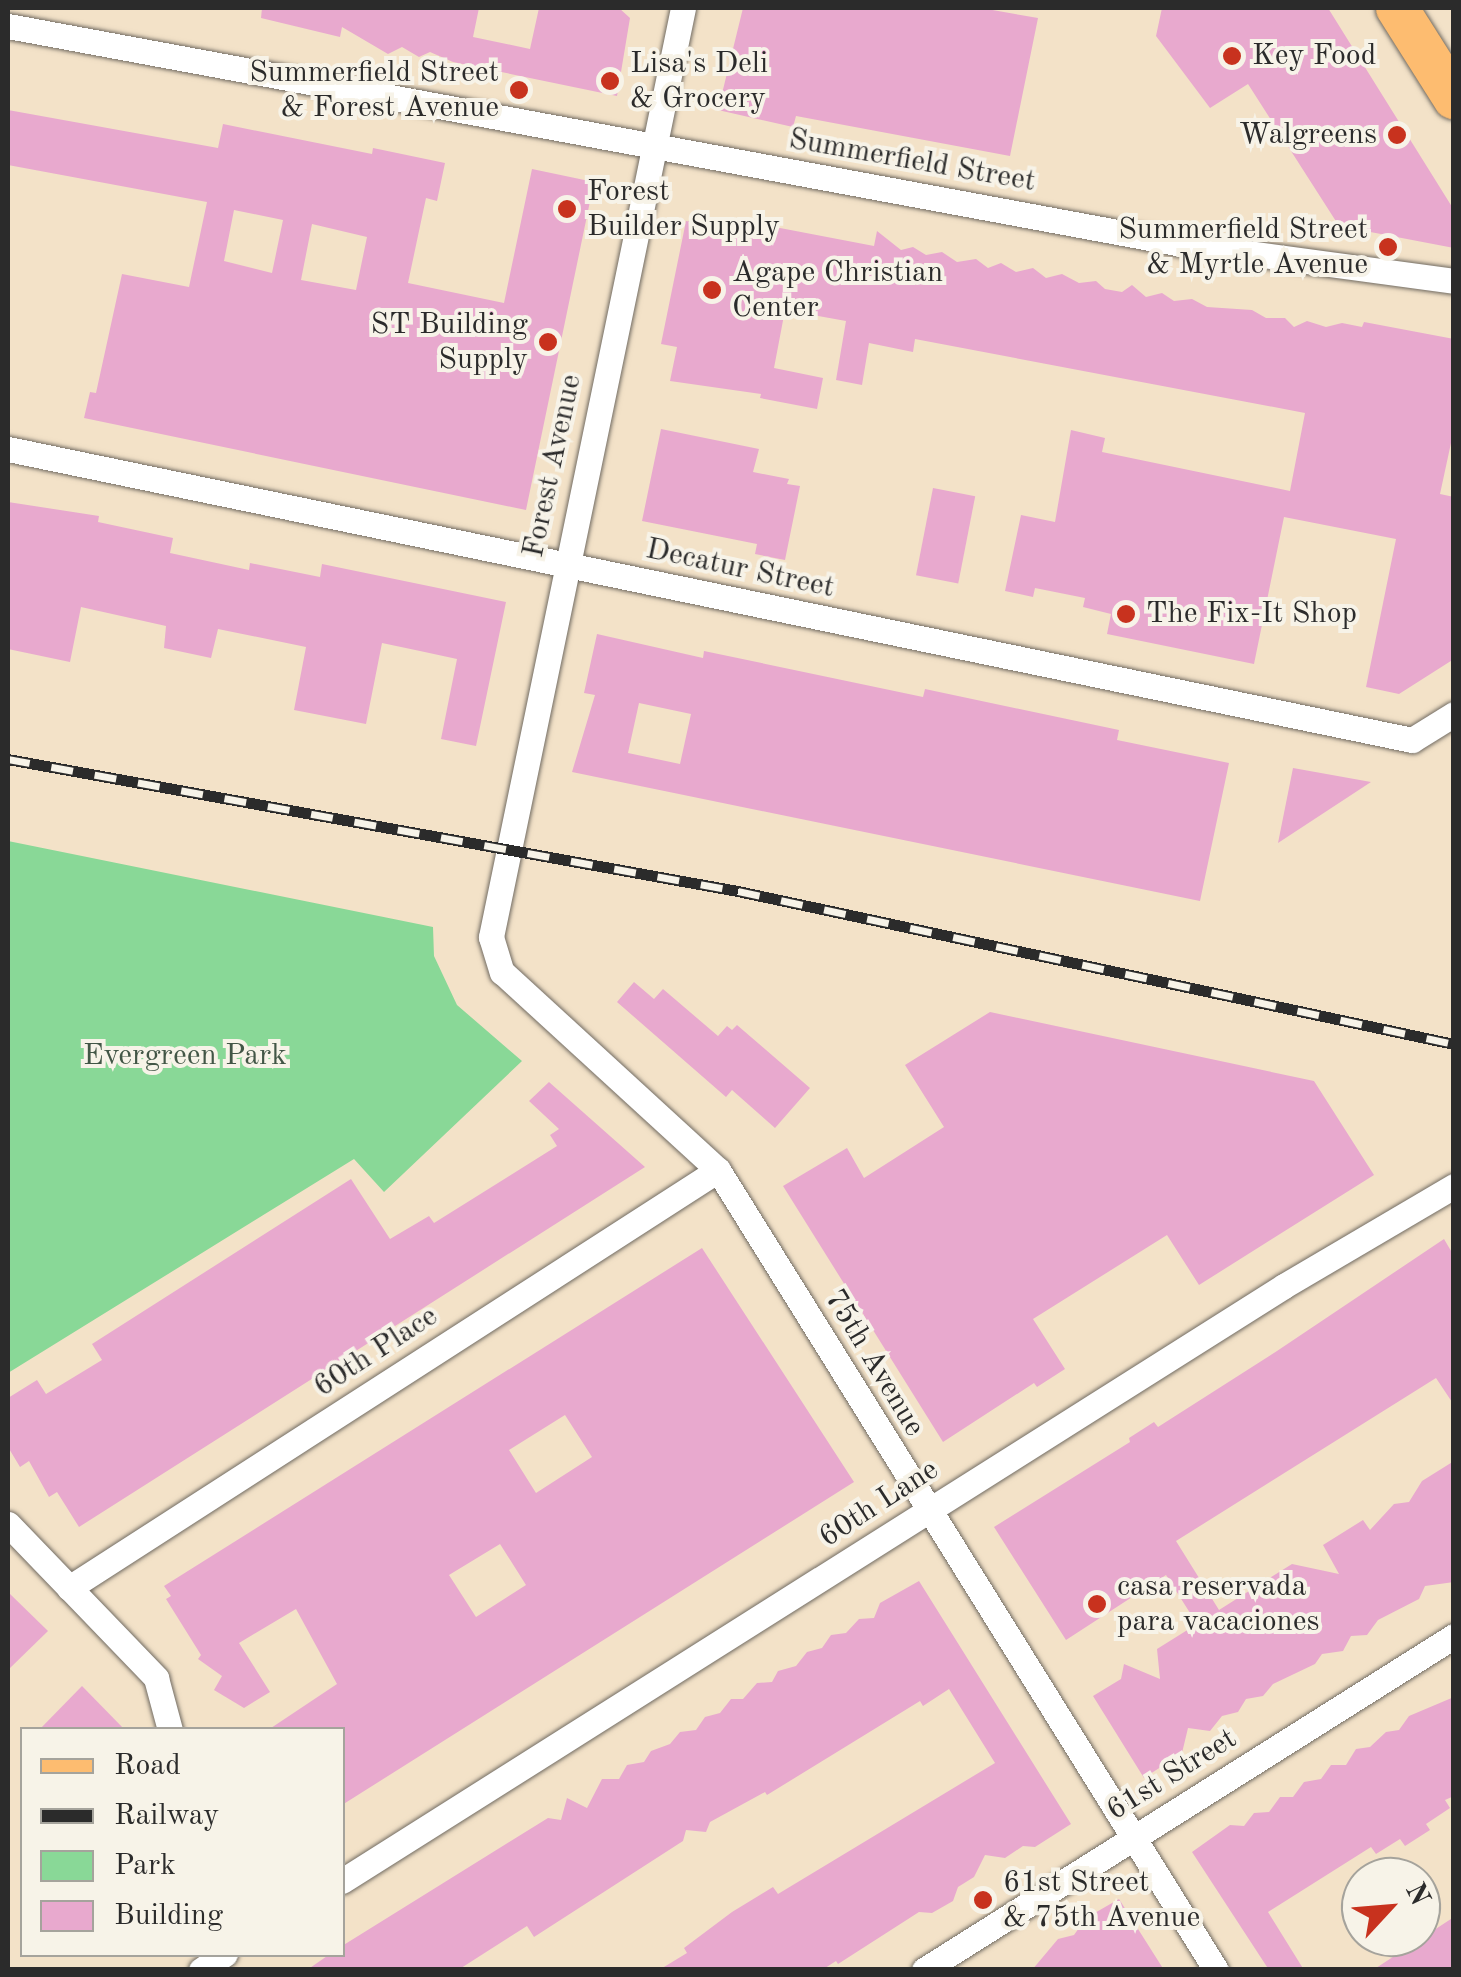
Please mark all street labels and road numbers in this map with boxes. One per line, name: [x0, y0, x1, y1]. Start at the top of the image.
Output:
street label: Summerfield Street: [786, 122, 1038, 200]
street label: Forest Avenue: [516, 371, 590, 561]
street label: Decatur Street: [642, 531, 838, 607]
street label: 75th Avenue: [816, 1283, 932, 1443]
street label: 60th Place: [307, 1299, 445, 1405]
street label: 60th Lane: [813, 1452, 945, 1556]
street label: 61st Street: [1100, 1721, 1244, 1829]

